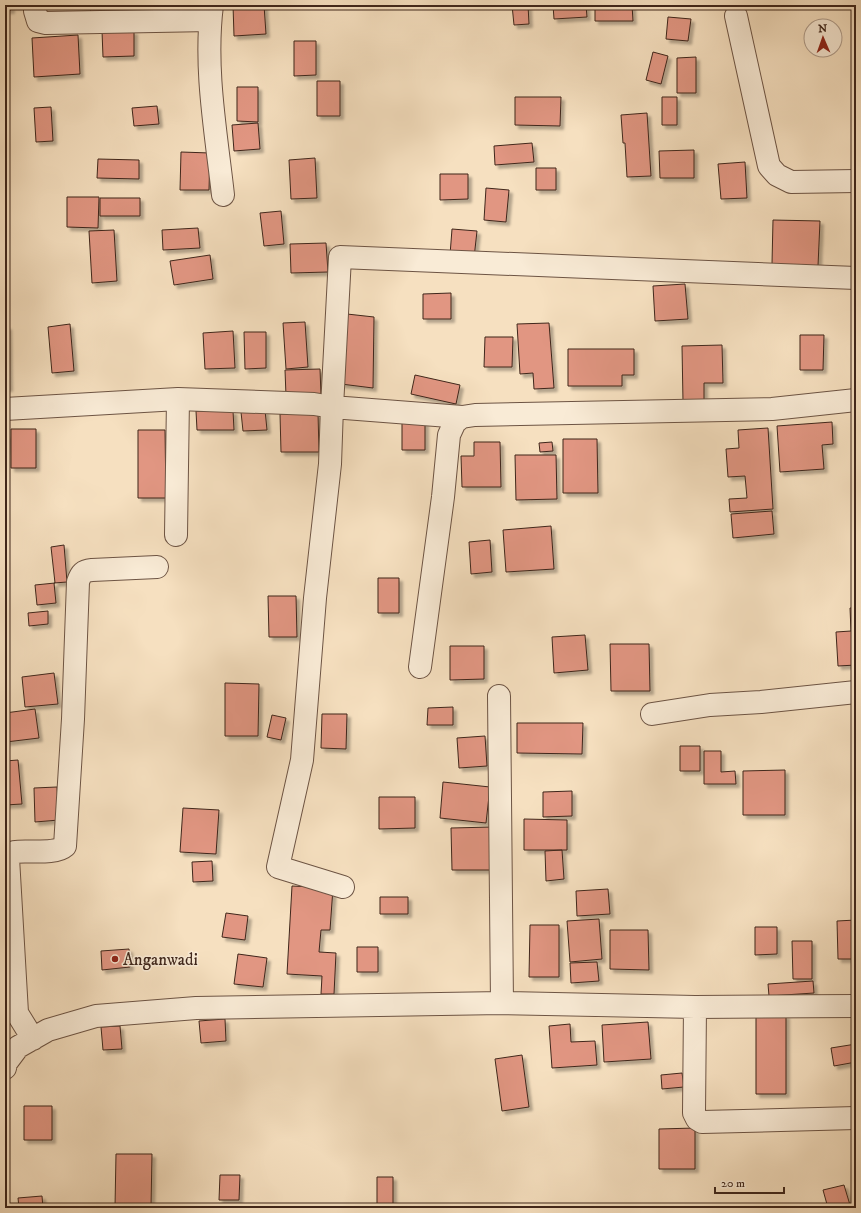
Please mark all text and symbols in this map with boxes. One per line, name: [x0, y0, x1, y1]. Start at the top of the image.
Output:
north arrow: [803, 18, 843, 58]
text: N: [818, 22, 827, 36]
place label: Anganwadi: [123, 949, 198, 971]
marker: Anganwadi: [110, 954, 120, 964]
scale bar: [715, 1169, 784, 1195]
text: 20 m: [721, 1176, 745, 1191]

